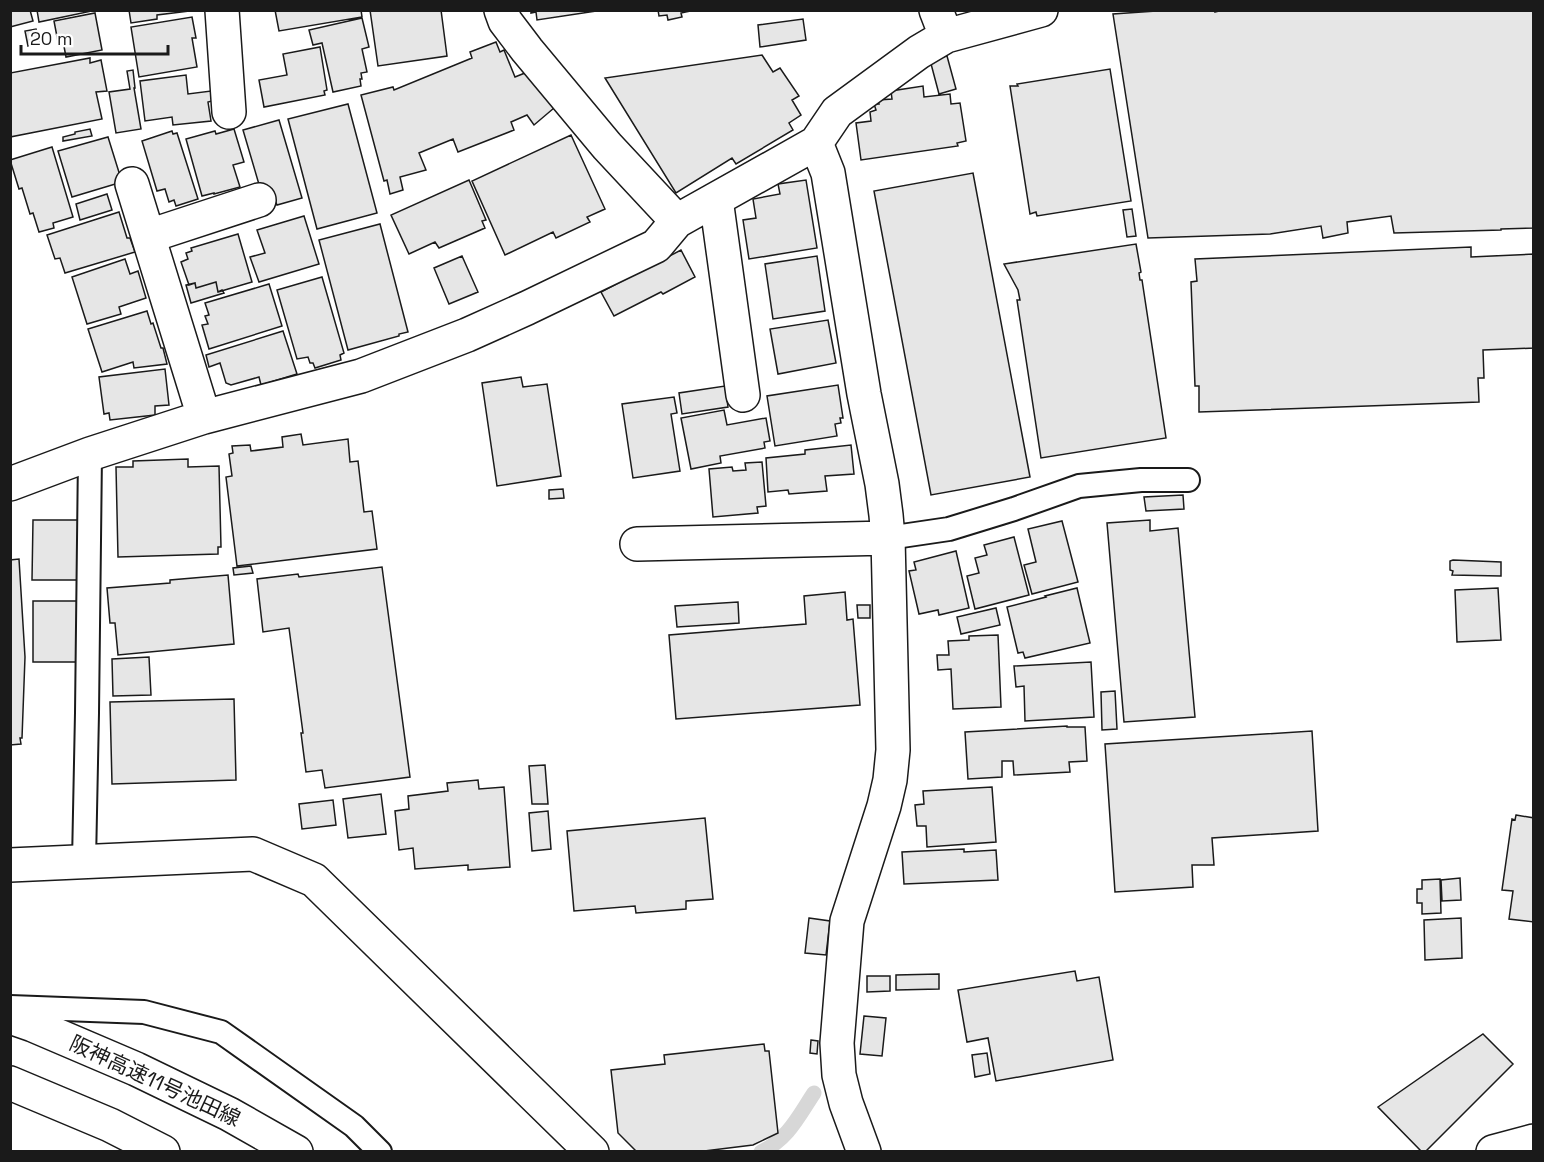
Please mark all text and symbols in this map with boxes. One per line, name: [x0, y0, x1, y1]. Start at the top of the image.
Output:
scale bar: [21, 18, 168, 56]
text: 20 m: [30, 27, 73, 50]
street label: 阪神高速11号池田線: [65, 1029, 245, 1132]

